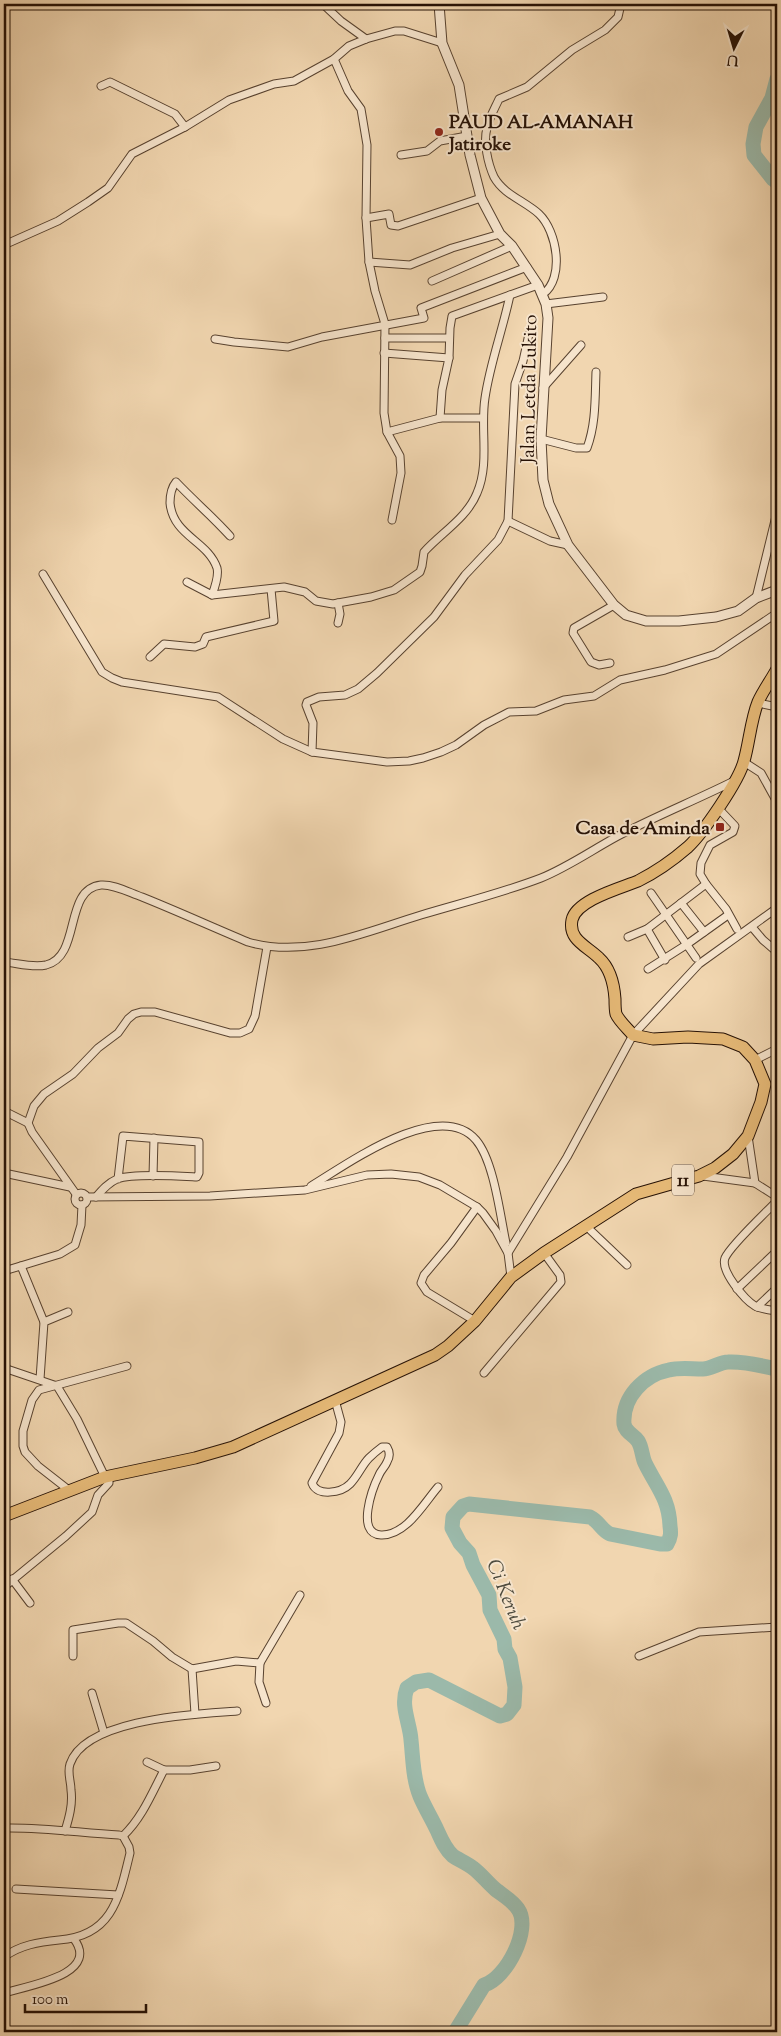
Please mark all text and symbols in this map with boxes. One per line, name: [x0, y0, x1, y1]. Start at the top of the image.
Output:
north arrow: [708, 22, 758, 72]
text: U: [726, 48, 740, 69]
place label: PAUD AL-AMANAH Jatiroke: [447, 110, 634, 159]
marker: PAUD AL-AMANAH Jatiroke: [433, 126, 445, 138]
street label: Jalan Letda Lukito: [516, 314, 545, 465]
place label: Casa de Aminda: [575, 816, 710, 843]
marker: Casa de Aminda: [714, 821, 726, 833]
road number: 11: [672, 1164, 694, 1196]
water label: Ci Keruh: [477, 1555, 532, 1635]
scale bar: [25, 1981, 146, 2013]
text: 100 m: [32, 1990, 69, 2011]

